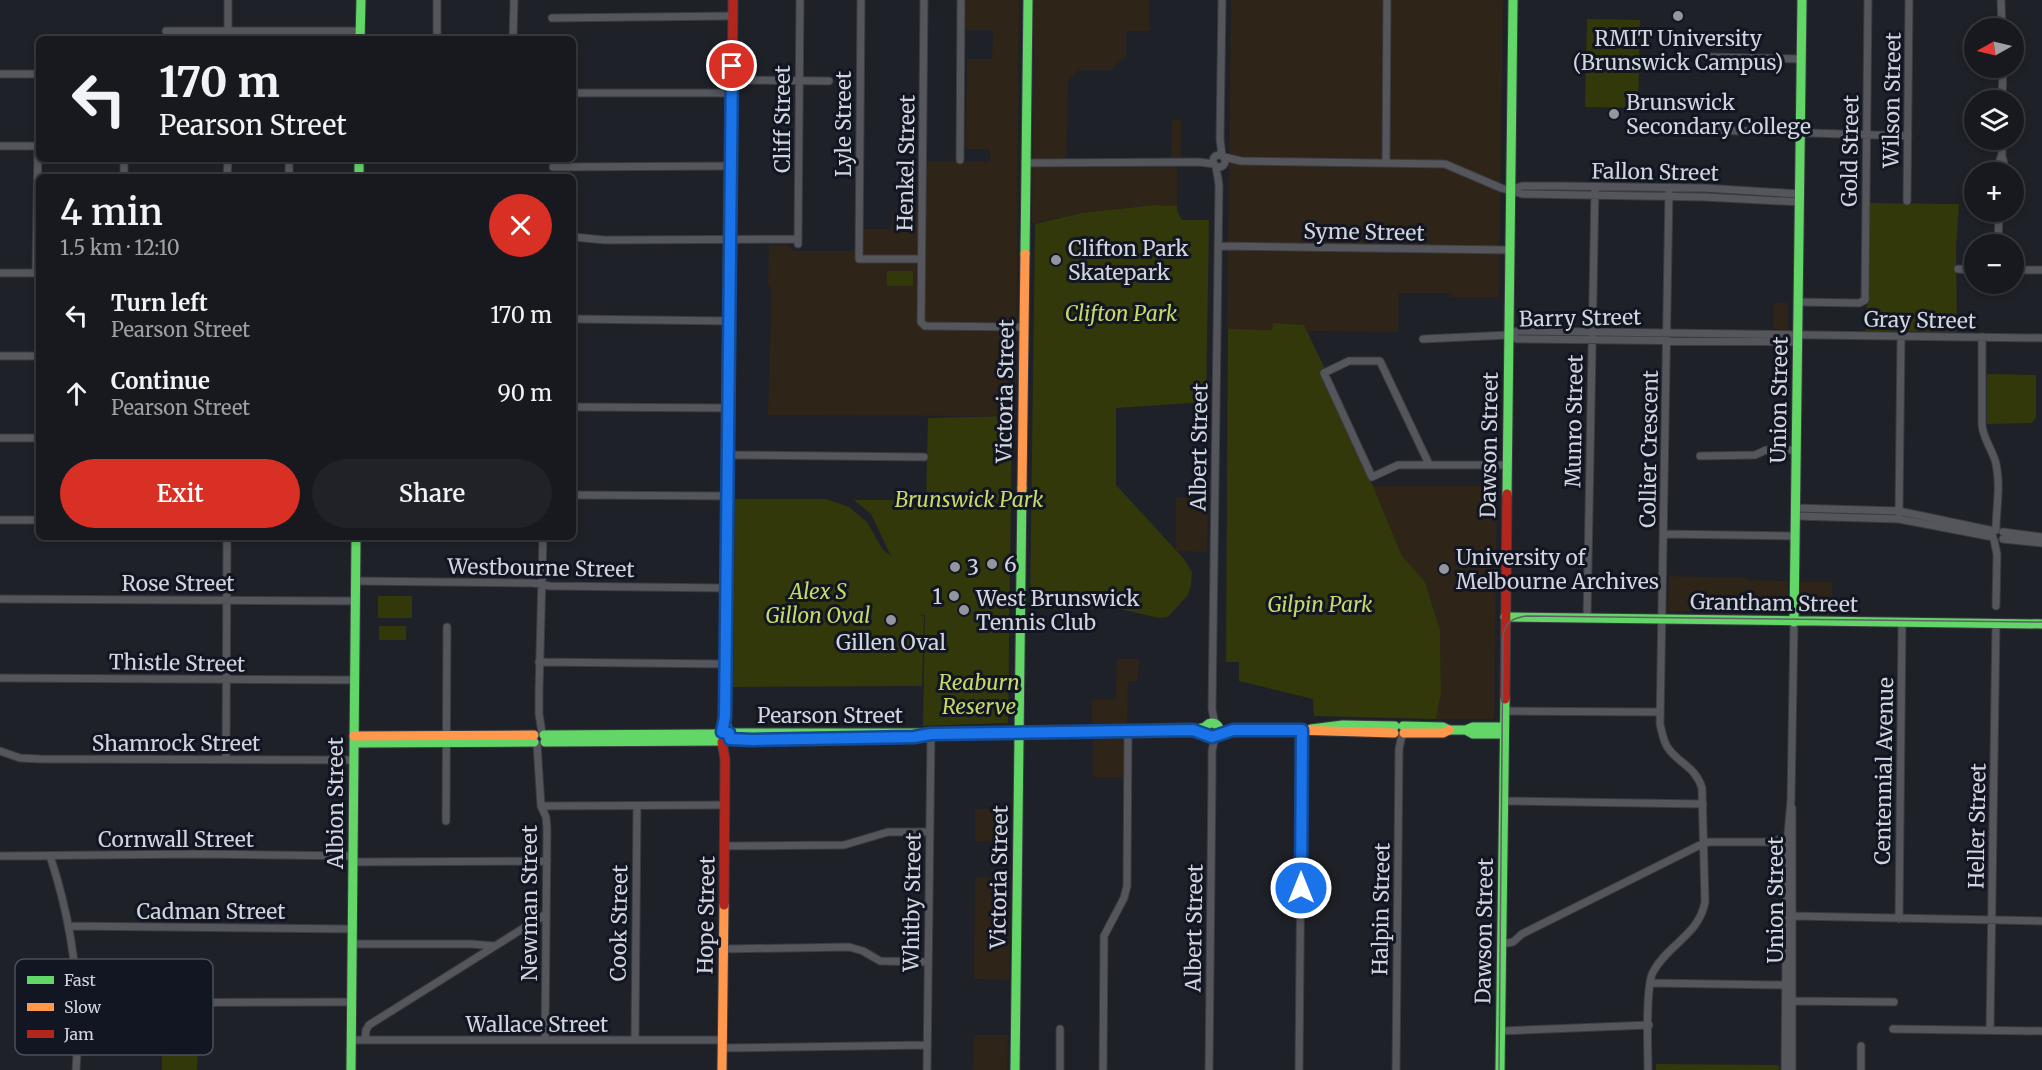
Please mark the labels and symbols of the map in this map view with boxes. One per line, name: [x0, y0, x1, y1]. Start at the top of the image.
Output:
marker: RMIT University (Brunswick Campus): [1671, 9, 1685, 23]
north arrow: [1964, 18, 2024, 78]
place label: RMIT University (Brunswick Campus): [1573, 25, 1783, 76]
street label: Wilson Street: [1877, 32, 1907, 169]
pin: [706, 40, 757, 91]
street label: Cliff Street: [769, 65, 796, 173]
street label: Lyle Street: [830, 71, 857, 177]
place label: Brunswick Secondary College: [1626, 89, 1811, 140]
street label: Henkel Street: [891, 94, 921, 232]
street label: Gold Street: [1836, 95, 1864, 207]
marker: Brunswick Secondary College: [1607, 107, 1621, 121]
street label: Fallon Street: [1591, 157, 1719, 187]
street label: Syme Street: [1303, 217, 1425, 247]
place label: Clifton Park Skatepark: [1068, 235, 1189, 286]
marker: Clifton Park Skatepark: [1049, 253, 1063, 267]
park label: Clifton Park: [1065, 300, 1178, 327]
street label: Barry Street: [1519, 303, 1641, 333]
street label: Gray Street: [1864, 306, 1976, 334]
street label: Victoria Street: [990, 319, 1020, 464]
street label: Union Street: [1764, 336, 1794, 464]
street label: Munro Street: [1559, 354, 1589, 488]
street label: Collier Crescent: [1634, 370, 1664, 528]
street label: Dawson Street: [1474, 372, 1504, 518]
street label: Albert Street: [1184, 383, 1214, 512]
park label: Brunswick Park: [895, 486, 1044, 513]
place label: University of Melbourne Archives: [1456, 544, 1659, 595]
place label: 6: [1004, 551, 1017, 578]
street label: Westbourne Street: [446, 553, 635, 583]
place label: 3: [967, 554, 979, 581]
marker: 6: [985, 557, 999, 571]
marker: 3: [948, 560, 962, 574]
marker: University of Melbourne Archives: [1437, 562, 1451, 576]
street label: Rose Street: [121, 570, 235, 597]
park label: Alex S Gillon Oval: [766, 578, 871, 629]
place label: 1: [932, 583, 942, 610]
place label: West Brunswick Tennis Club: [975, 585, 1140, 636]
street label: Grantham Street: [1690, 588, 1858, 618]
marker: 1: [947, 589, 961, 603]
park label: Gilpin Park: [1267, 591, 1373, 618]
marker: West Brunswick Tennis Club: [957, 603, 971, 617]
marker: Gillen Oval: [884, 613, 898, 627]
place label: Gillen Oval: [836, 629, 946, 656]
street label: Thistle Street: [109, 648, 245, 678]
park label: Reaburn Reserve: [938, 669, 1020, 720]
street label: Centennial Avenue: [1869, 677, 1899, 865]
street label: Pearson Street: [757, 702, 903, 729]
street label: Shamrock Street: [92, 730, 260, 757]
street label: Albion Street: [322, 737, 349, 870]
street label: Heller Street: [1962, 763, 1992, 889]
street label: Victoria Street: [984, 805, 1014, 950]
street label: Newman Street: [516, 825, 543, 981]
street label: Cornwall Street: [98, 826, 254, 853]
street label: Whitby Street: [897, 832, 927, 973]
street label: Union Street: [1762, 837, 1789, 963]
street label: Halpin Street: [1366, 842, 1396, 976]
street label: Hope Street: [691, 856, 721, 974]
position arrow: [1269, 856, 1333, 920]
street label: Dawson Street: [1469, 858, 1499, 1004]
street label: Cook Street: [604, 864, 634, 982]
street label: Albert Street: [1179, 864, 1209, 993]
street label: Cadman Street: [137, 898, 286, 925]
legend: [15, 959, 213, 1055]
text: Fast: [64, 970, 97, 990]
text: Slow: [64, 997, 102, 1017]
street label: Wallace Street: [465, 1011, 608, 1038]
text: Jam: [63, 1024, 94, 1044]

